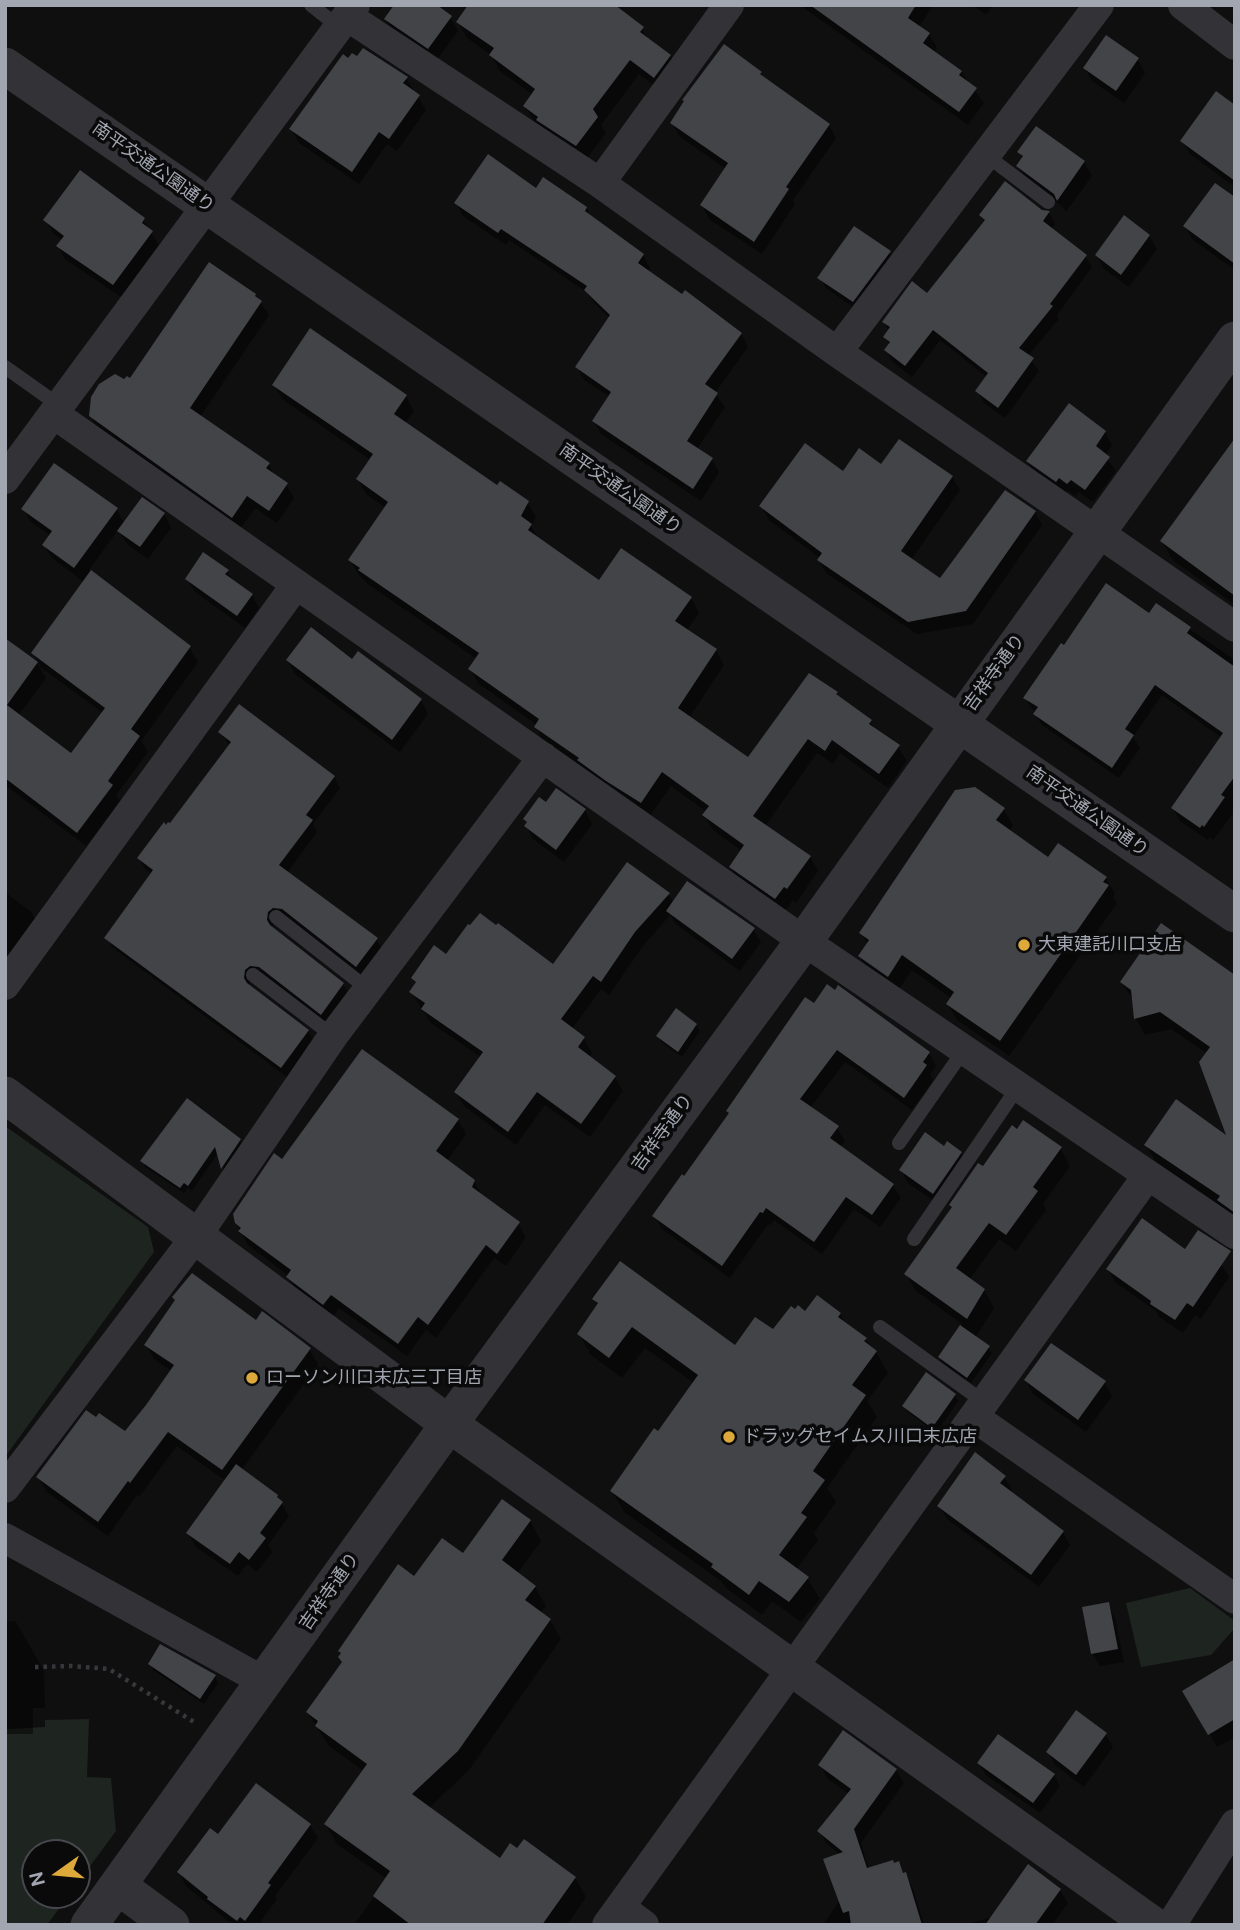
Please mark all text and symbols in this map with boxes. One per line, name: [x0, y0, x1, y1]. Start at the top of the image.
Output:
street label: 南平交通公園通り: [88, 118, 218, 218]
street label: 南平交通公園通り: [555, 440, 685, 540]
street label: 吉祥寺通り: [960, 630, 1030, 716]
street label: 南平交通公園通り: [1022, 762, 1152, 862]
place label: 大東建託川口支店: [1038, 934, 1182, 956]
marker: 大東建託川口支店: [1016, 937, 1032, 953]
street label: 吉祥寺通り: [628, 1090, 698, 1176]
place label: ローソン川口末広三丁目店: [266, 1367, 482, 1389]
marker: ローソン川口末広三丁目店: [244, 1370, 260, 1386]
place label: ドラッグセイムス川口末広店: [743, 1426, 977, 1448]
marker: ドラッグセイムス川口末広店: [721, 1429, 737, 1445]
street label: 吉祥寺通り: [295, 1549, 365, 1635]
north arrow: [21, 1839, 91, 1909]
text: N: [23, 1869, 51, 1889]

